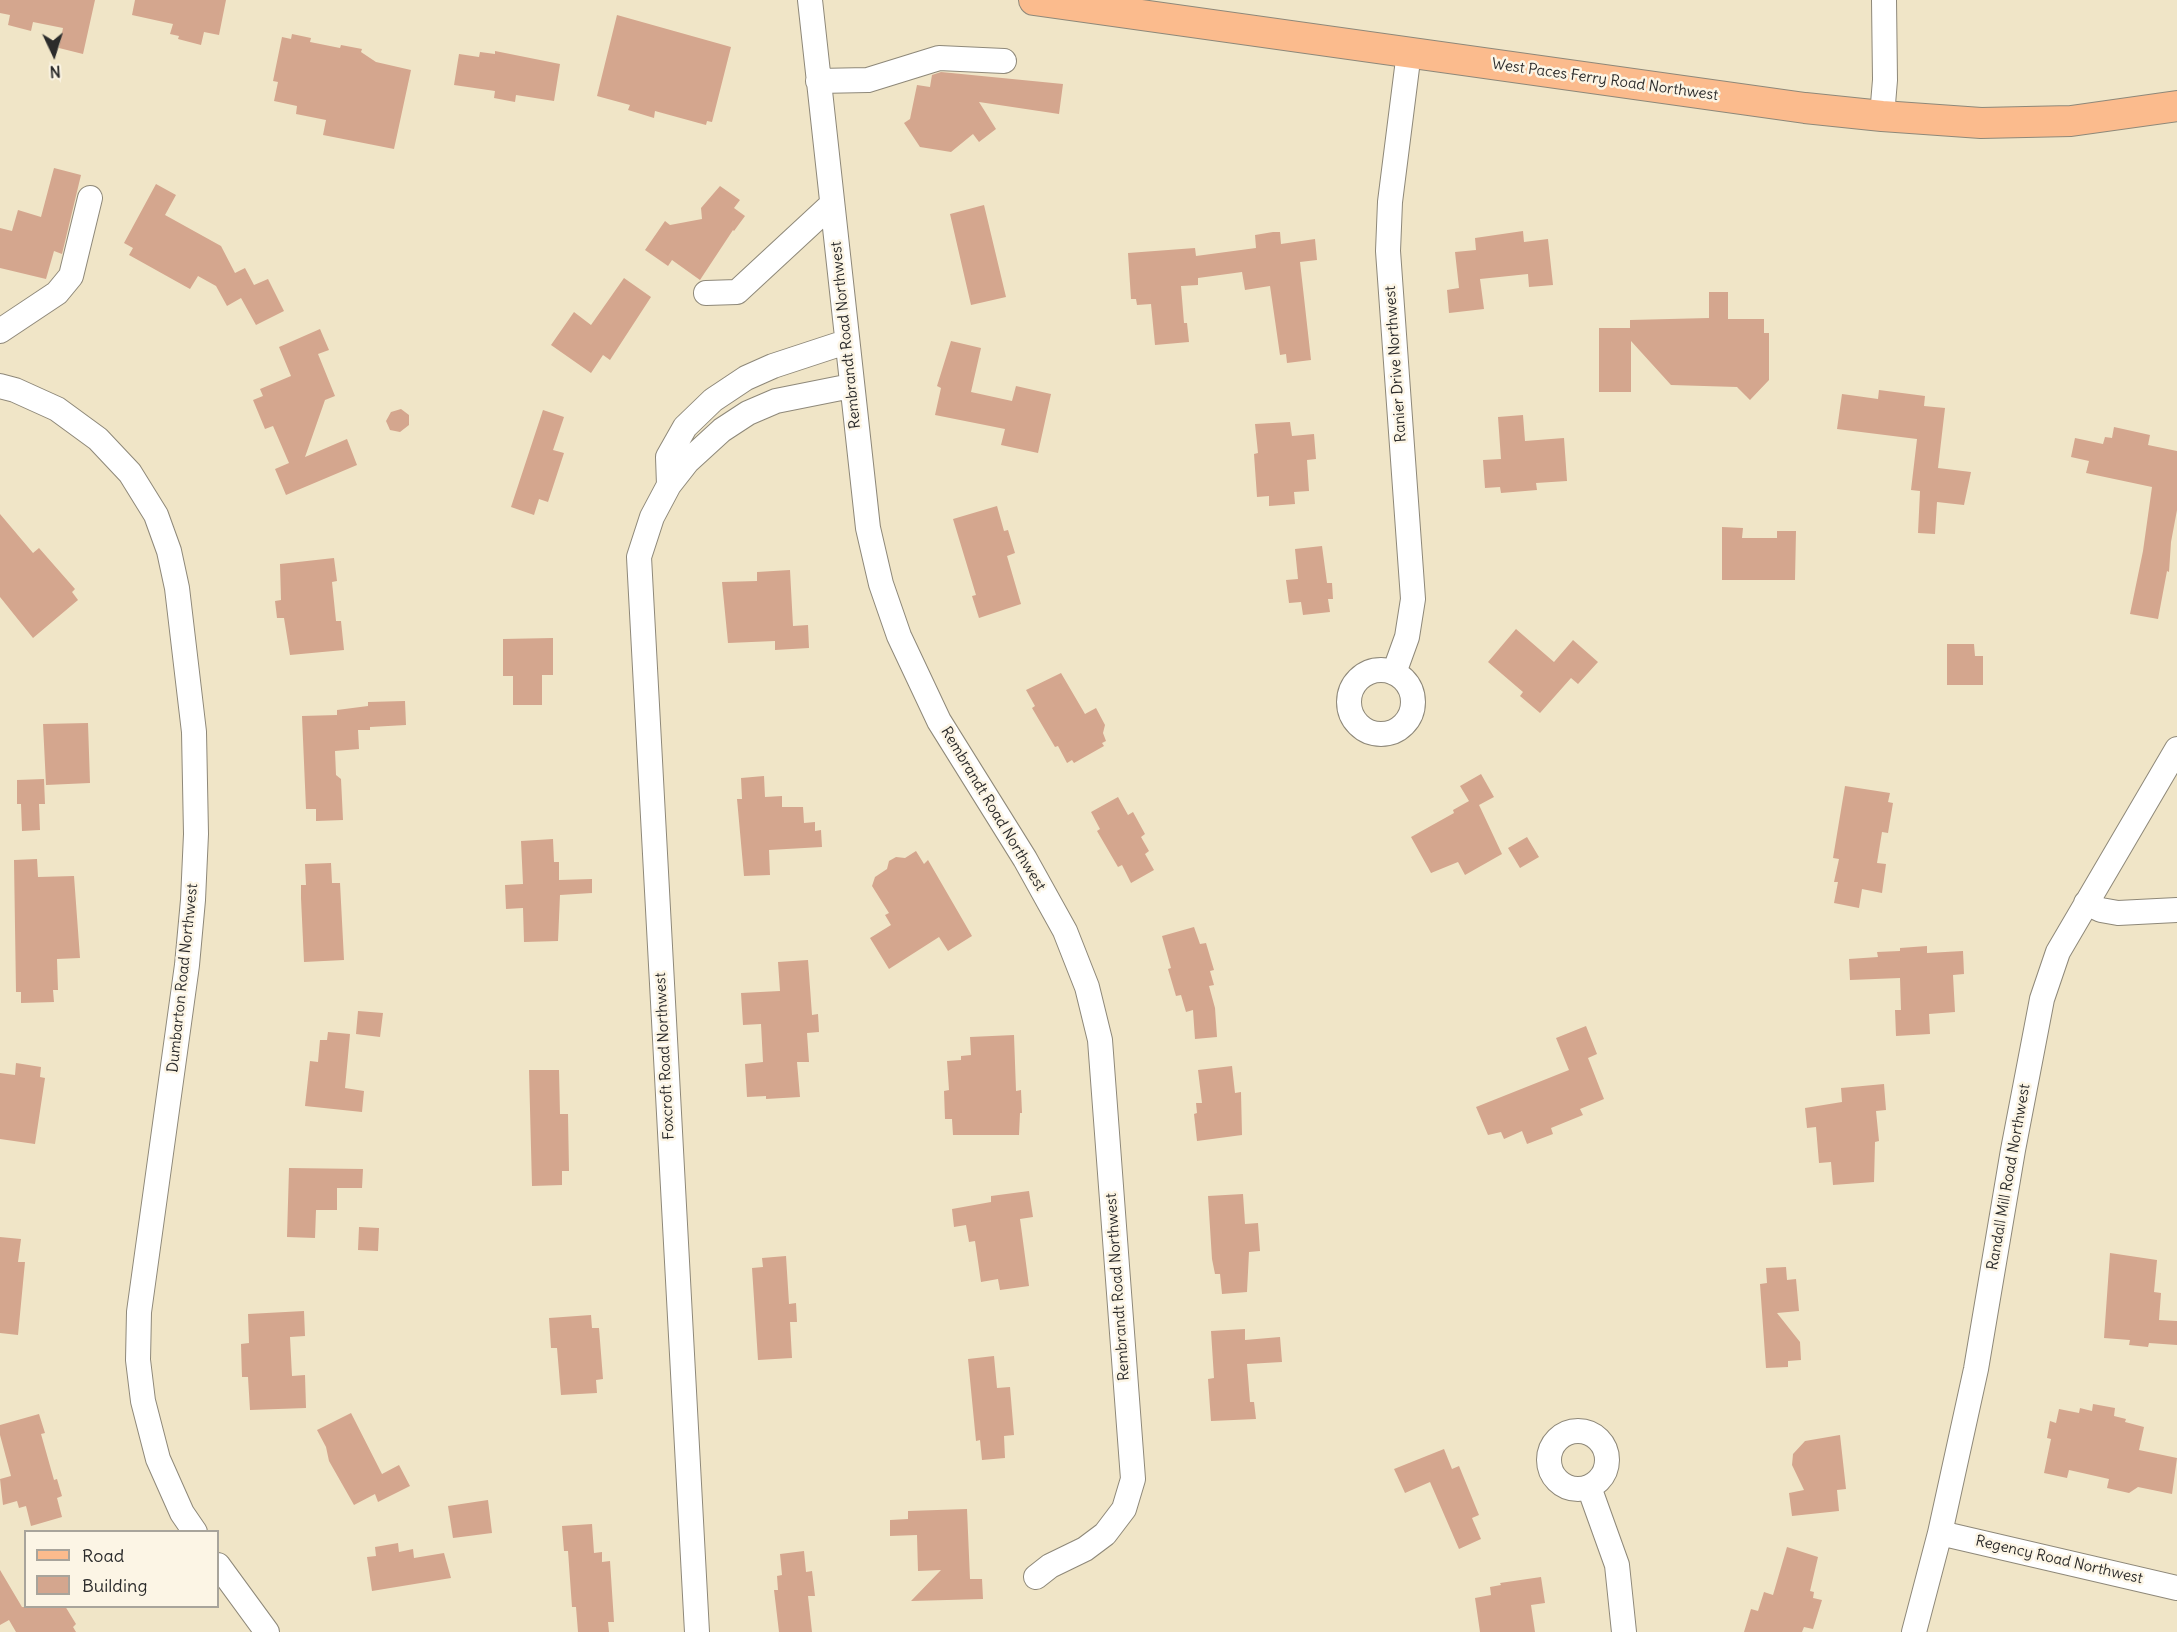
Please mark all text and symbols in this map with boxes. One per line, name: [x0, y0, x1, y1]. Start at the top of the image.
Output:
north arrow: [24, 24, 84, 84]
street label: West Paces Ferry Road Northwest: [1491, 55, 1719, 105]
text: N: [49, 62, 61, 82]
street label: Rembrandt Road Northwest: [827, 240, 865, 430]
street label: Ranier Drive Northwest: [1382, 285, 1410, 443]
street label: Rembrandt Road Northwest: [937, 724, 1049, 894]
street label: Dumbarton Road Northwest: [164, 883, 202, 1073]
street label: Foxcroft Road Northwest: [652, 972, 678, 1140]
street label: Randall Mill Road Northwest: [1984, 1082, 2034, 1272]
street label: Rembrandt Road Northwest: [1102, 1192, 1134, 1382]
legend: [24, 1530, 219, 1608]
street label: Regency Road Northwest: [1974, 1532, 2144, 1588]
text: Road: [82, 1544, 124, 1567]
text: Building: [82, 1574, 147, 1597]

